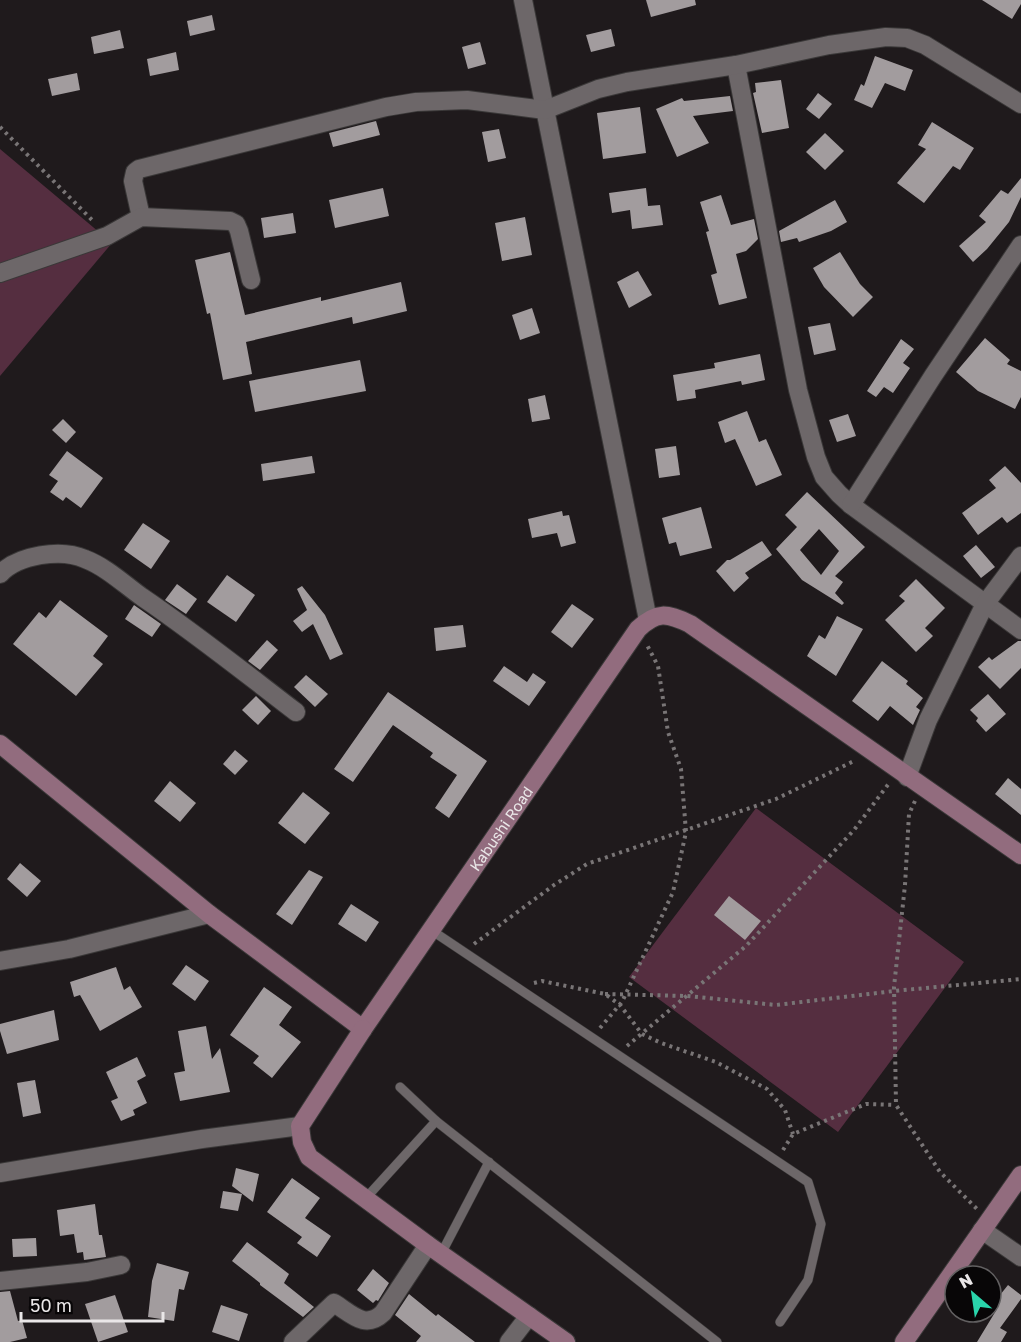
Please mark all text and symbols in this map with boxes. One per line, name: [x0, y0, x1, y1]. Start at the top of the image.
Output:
street label: Kabushi Road: [465, 783, 536, 874]
north arrow: [943, 1264, 1003, 1324]
text: N: [956, 1269, 976, 1293]
scale bar: [21, 1285, 164, 1323]
text: 50 m: [30, 1294, 72, 1316]

